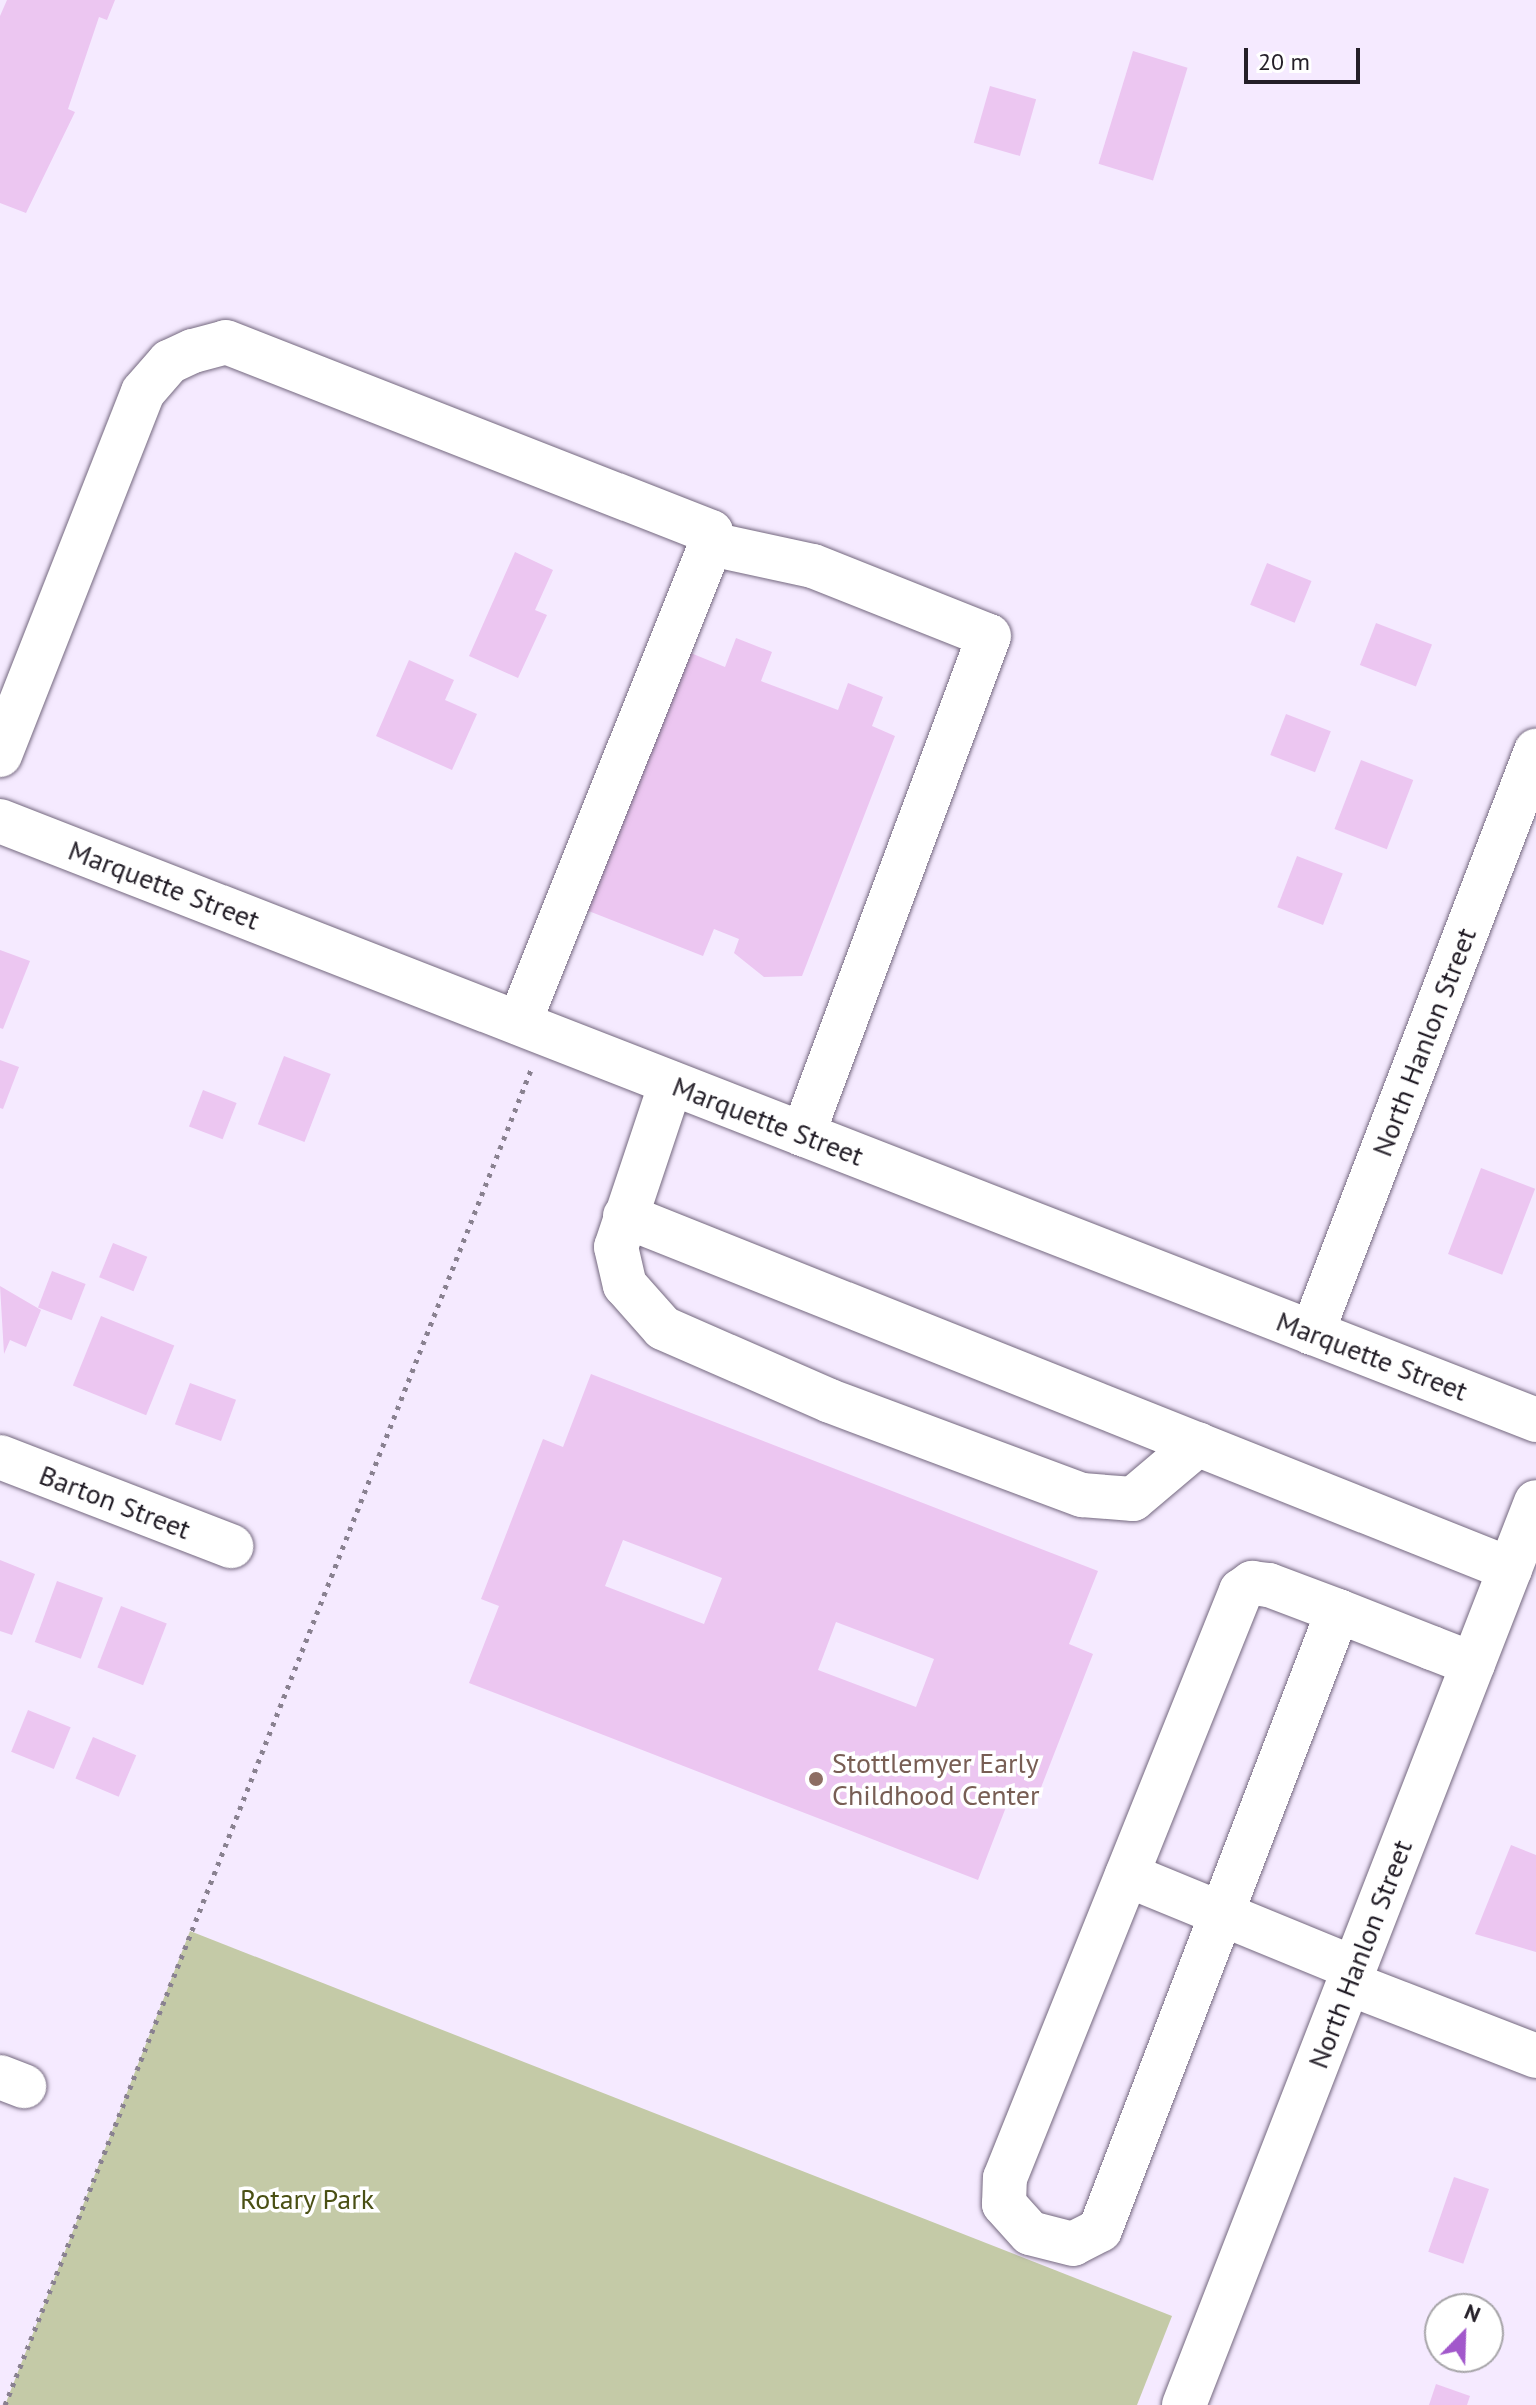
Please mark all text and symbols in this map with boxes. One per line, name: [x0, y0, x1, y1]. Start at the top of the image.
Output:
scale bar: [1248, 32, 1364, 82]
text: 20 m: [1258, 46, 1310, 77]
street label: Marquette Street: [64, 833, 264, 937]
street label: North Hanlon Street: [1365, 923, 1483, 1161]
street label: Marquette Street: [668, 1069, 868, 1173]
street label: Marquette Street: [1272, 1304, 1472, 1408]
street label: Barton Street: [35, 1458, 195, 1546]
place label: Stottlemyer Early Childhood Center: [832, 1746, 1039, 1812]
marker: Stottlemyer Early Childhood Center: [807, 1770, 825, 1788]
street label: North Hanlon Street: [1301, 1835, 1419, 2073]
park label: Rotary Park: [239, 2182, 375, 2216]
north arrow: [1424, 2293, 1504, 2373]
text: N: [1460, 2297, 1485, 2328]

